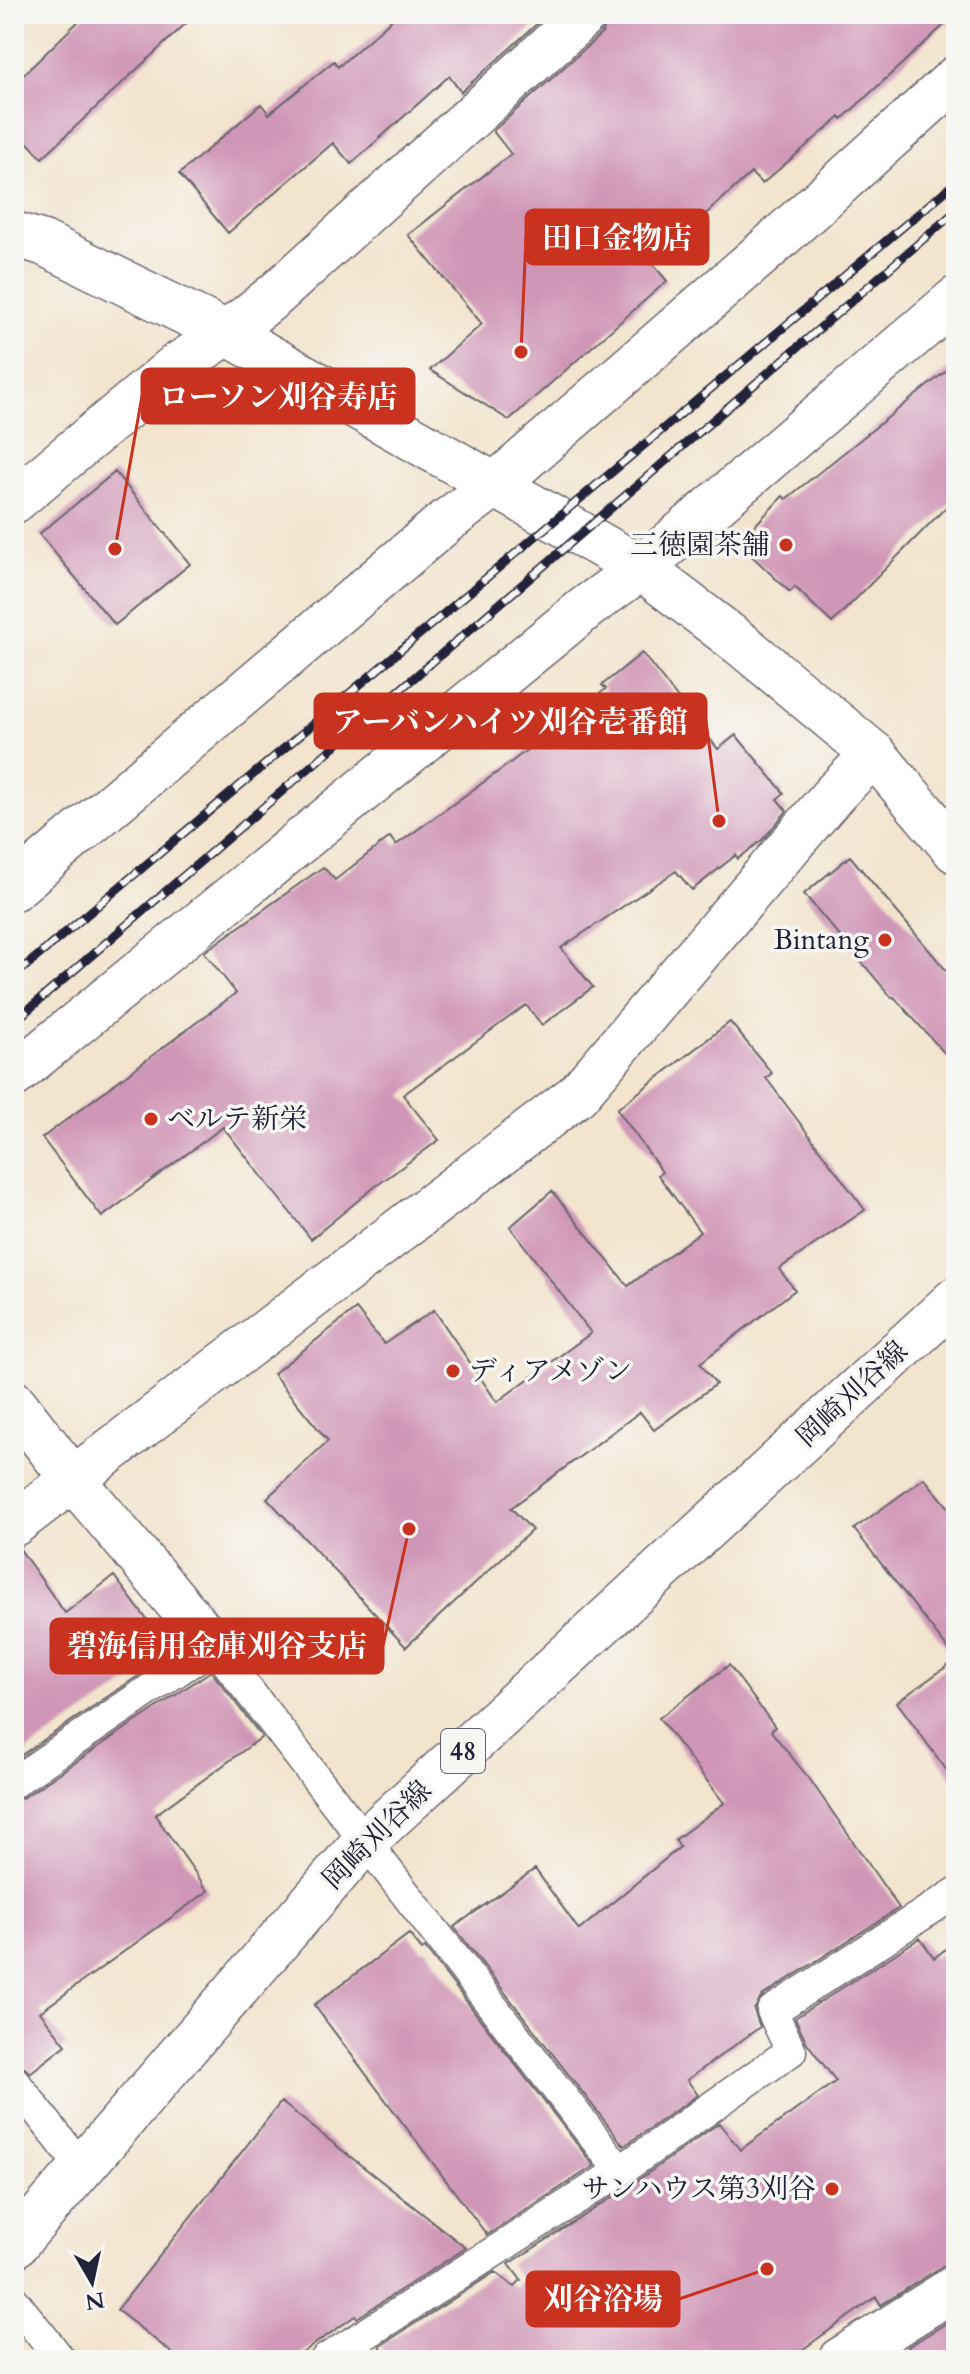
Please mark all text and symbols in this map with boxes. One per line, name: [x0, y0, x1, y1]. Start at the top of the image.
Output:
callout: 田口金物店: [526, 210, 708, 264]
text: 田口金物店: [542, 218, 692, 259]
callout: ローソン刈谷寿店: [142, 369, 414, 423]
text: ローソン刈谷寿店: [159, 377, 397, 418]
place label: 三徳園茶舗: [630, 526, 770, 564]
marker: 三徳園茶舗: [777, 536, 795, 554]
callout: アーバンハイツ刈谷壱番館: [315, 694, 706, 748]
text: アーバンハイツ刈谷壱番館: [332, 702, 688, 743]
place label: Bintang: [774, 921, 869, 959]
marker: Bintang: [876, 931, 894, 949]
place label: ベルテ新栄: [167, 1100, 307, 1138]
marker: ベルテ新栄: [142, 1110, 160, 1128]
street label: 岡崎刈谷線: [788, 1332, 916, 1456]
place label: ディアメゾン: [469, 1352, 632, 1390]
marker: ディアメゾン: [444, 1362, 462, 1380]
callout: 碧海信用金庫刈谷支店: [51, 1619, 383, 1673]
text: 碧海信用金庫刈谷支店: [67, 1626, 367, 1667]
road number: 48: [441, 1729, 485, 1773]
street label: 岡崎刈谷線: [314, 1772, 440, 1898]
place label: サンハウス第3刈谷: [582, 2170, 816, 2208]
marker: サンハウス第3刈谷: [823, 2180, 841, 2198]
north arrow: [52, 2242, 132, 2322]
callout: 刈谷浴場: [527, 2272, 679, 2326]
text: 刈谷浴場: [543, 2279, 663, 2320]
text: N: [83, 2284, 107, 2317]

